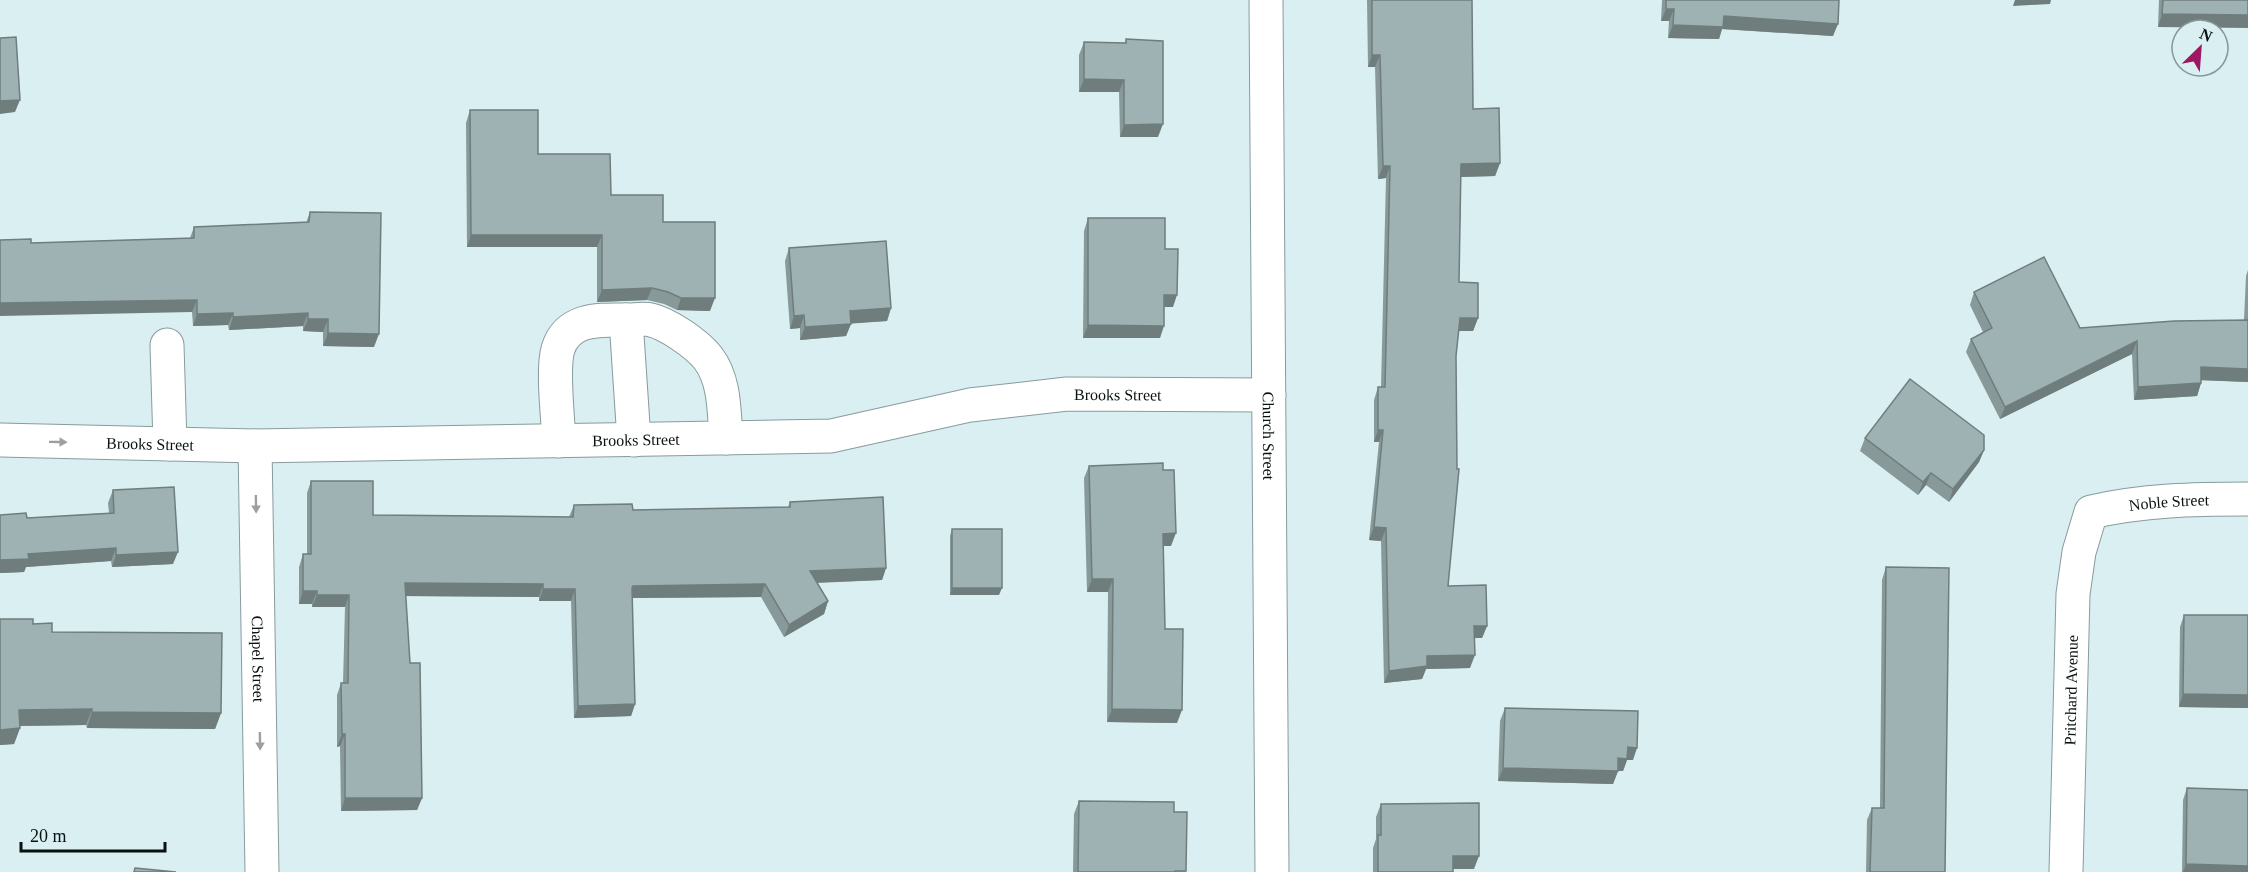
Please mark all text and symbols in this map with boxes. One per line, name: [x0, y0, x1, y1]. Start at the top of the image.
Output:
north arrow: [2170, 18, 2230, 78]
text: N: [2197, 25, 2215, 45]
street label: Brooks Street: [1074, 386, 1162, 403]
street label: Church Street: [1260, 392, 1277, 481]
street label: Brooks Street: [592, 431, 680, 449]
street label: Brooks Street: [106, 435, 194, 454]
one-way arrow: [49, 437, 68, 446]
street label: Noble Street: [2128, 491, 2210, 514]
one-way arrow: [251, 495, 261, 514]
street label: Chapel Street: [248, 615, 267, 703]
street label: Pritchard Avenue: [2061, 635, 2081, 745]
one-way arrow: [255, 732, 265, 751]
scale bar: [21, 815, 165, 853]
text: 20 m: [30, 826, 67, 846]

